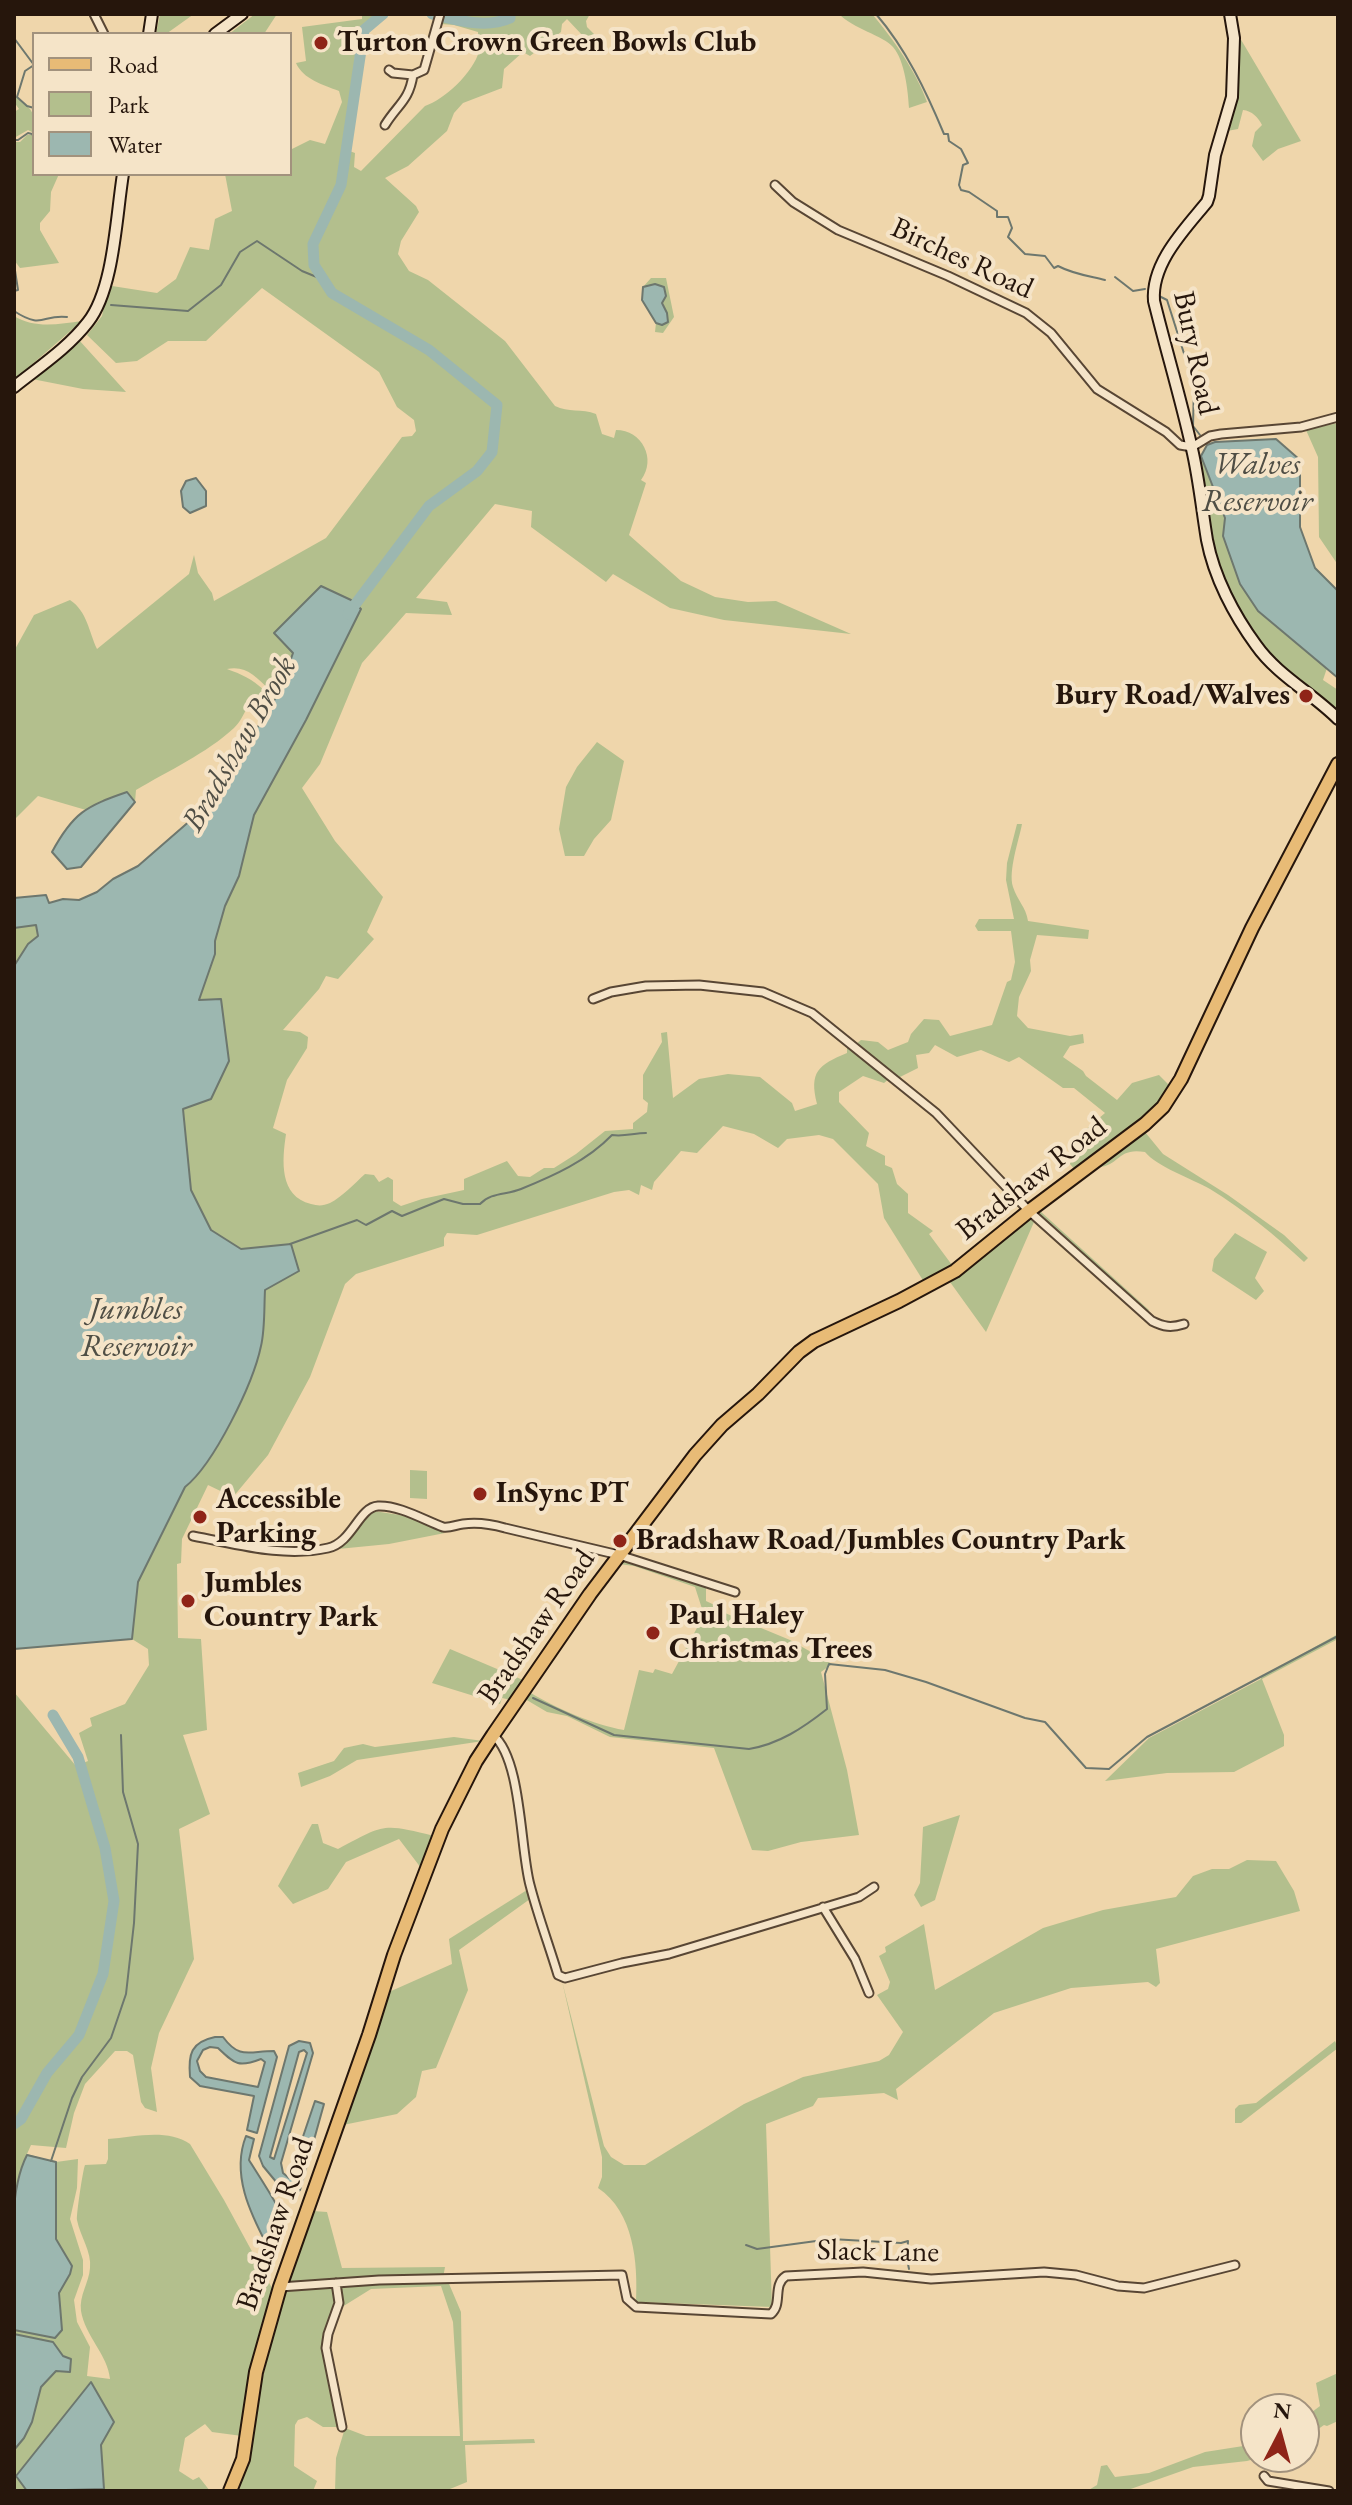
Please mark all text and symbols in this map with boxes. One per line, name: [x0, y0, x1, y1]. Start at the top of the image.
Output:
place label: Turton Crown Green Bowls Club: [337, 25, 756, 61]
legend: [32, 32, 292, 176]
marker: Turton Crown Green Bowls Club: [312, 34, 330, 52]
text: Road: [108, 49, 158, 80]
text: Park: [108, 89, 149, 120]
text: Water: [108, 129, 162, 160]
street label: Birches Road: [885, 210, 1039, 308]
street label: Bury Road: [1164, 288, 1226, 418]
water label: Walves Reservoir: [1201, 446, 1313, 521]
water label: Bradshaw Brook: [174, 650, 306, 838]
place label: Bury Road/Walves: [1055, 678, 1290, 714]
marker: Bury Road/Walves: [1297, 687, 1315, 705]
street label: Bradshaw Road: [950, 1109, 1114, 1249]
water label: Jumbles Reservoir: [80, 1291, 192, 1366]
place label: InSync PT: [496, 1476, 629, 1512]
place label: Accessible Parking: [216, 1482, 341, 1552]
marker: InSync PT: [471, 1485, 489, 1503]
marker: Accessible Parking: [191, 1508, 209, 1526]
place label: Bradshaw Road/Jumbles Country Park: [636, 1523, 1125, 1559]
marker: Bradshaw Road/Jumbles Country Park: [611, 1532, 629, 1550]
street label: Bradshaw Road: [470, 1543, 604, 1711]
place label: Jumbles Country Park: [204, 1566, 378, 1636]
marker: Jumbles Country Park: [179, 1592, 197, 1610]
place label: Paul Haley Christmas Trees: [669, 1598, 873, 1668]
marker: Paul Haley Christmas Trees: [644, 1624, 662, 1642]
street label: Bradshaw Road: [230, 2133, 322, 2315]
street label: Slack Lane: [816, 2233, 940, 2271]
north arrow: [1240, 2393, 1320, 2473]
text: N: [1272, 2395, 1293, 2426]

